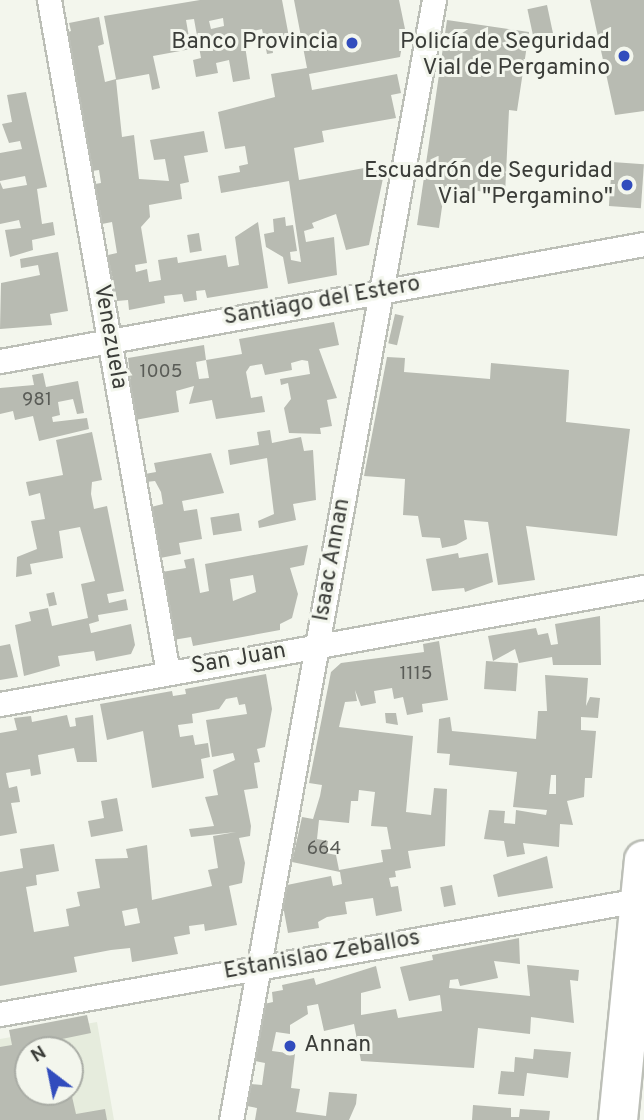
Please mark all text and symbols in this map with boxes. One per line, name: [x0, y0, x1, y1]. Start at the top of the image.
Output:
place label: Banco Provincia: [171, 29, 338, 57]
place label: Policía de Seguridad Vial de Pergamino: [400, 29, 610, 83]
marker: Banco Provincia: [344, 35, 360, 51]
marker: Policía de Seguridad Vial de Pergamino: [616, 48, 632, 64]
place label: Escuadrón de Seguridad Vial "Pergamino": [364, 158, 613, 212]
marker: Escuadrón de Seguridad Vial "Pergamino": [619, 177, 635, 193]
street label: Santiago del Estero: [221, 271, 423, 333]
street label: Venezuela: [86, 283, 132, 391]
house number: 1005: [139, 362, 183, 384]
house number: 981: [22, 390, 52, 412]
street label: Isaac Annan: [309, 496, 357, 624]
street label: San Juan: [190, 638, 288, 682]
house number: 1115: [399, 664, 433, 686]
house number: 664: [307, 839, 341, 861]
street label: Estanislao Zeballos: [222, 925, 422, 987]
place label: Annan: [304, 1032, 371, 1060]
north arrow: [14, 1036, 84, 1106]
marker: Annan: [282, 1038, 298, 1054]
text: N: [27, 1041, 51, 1069]

